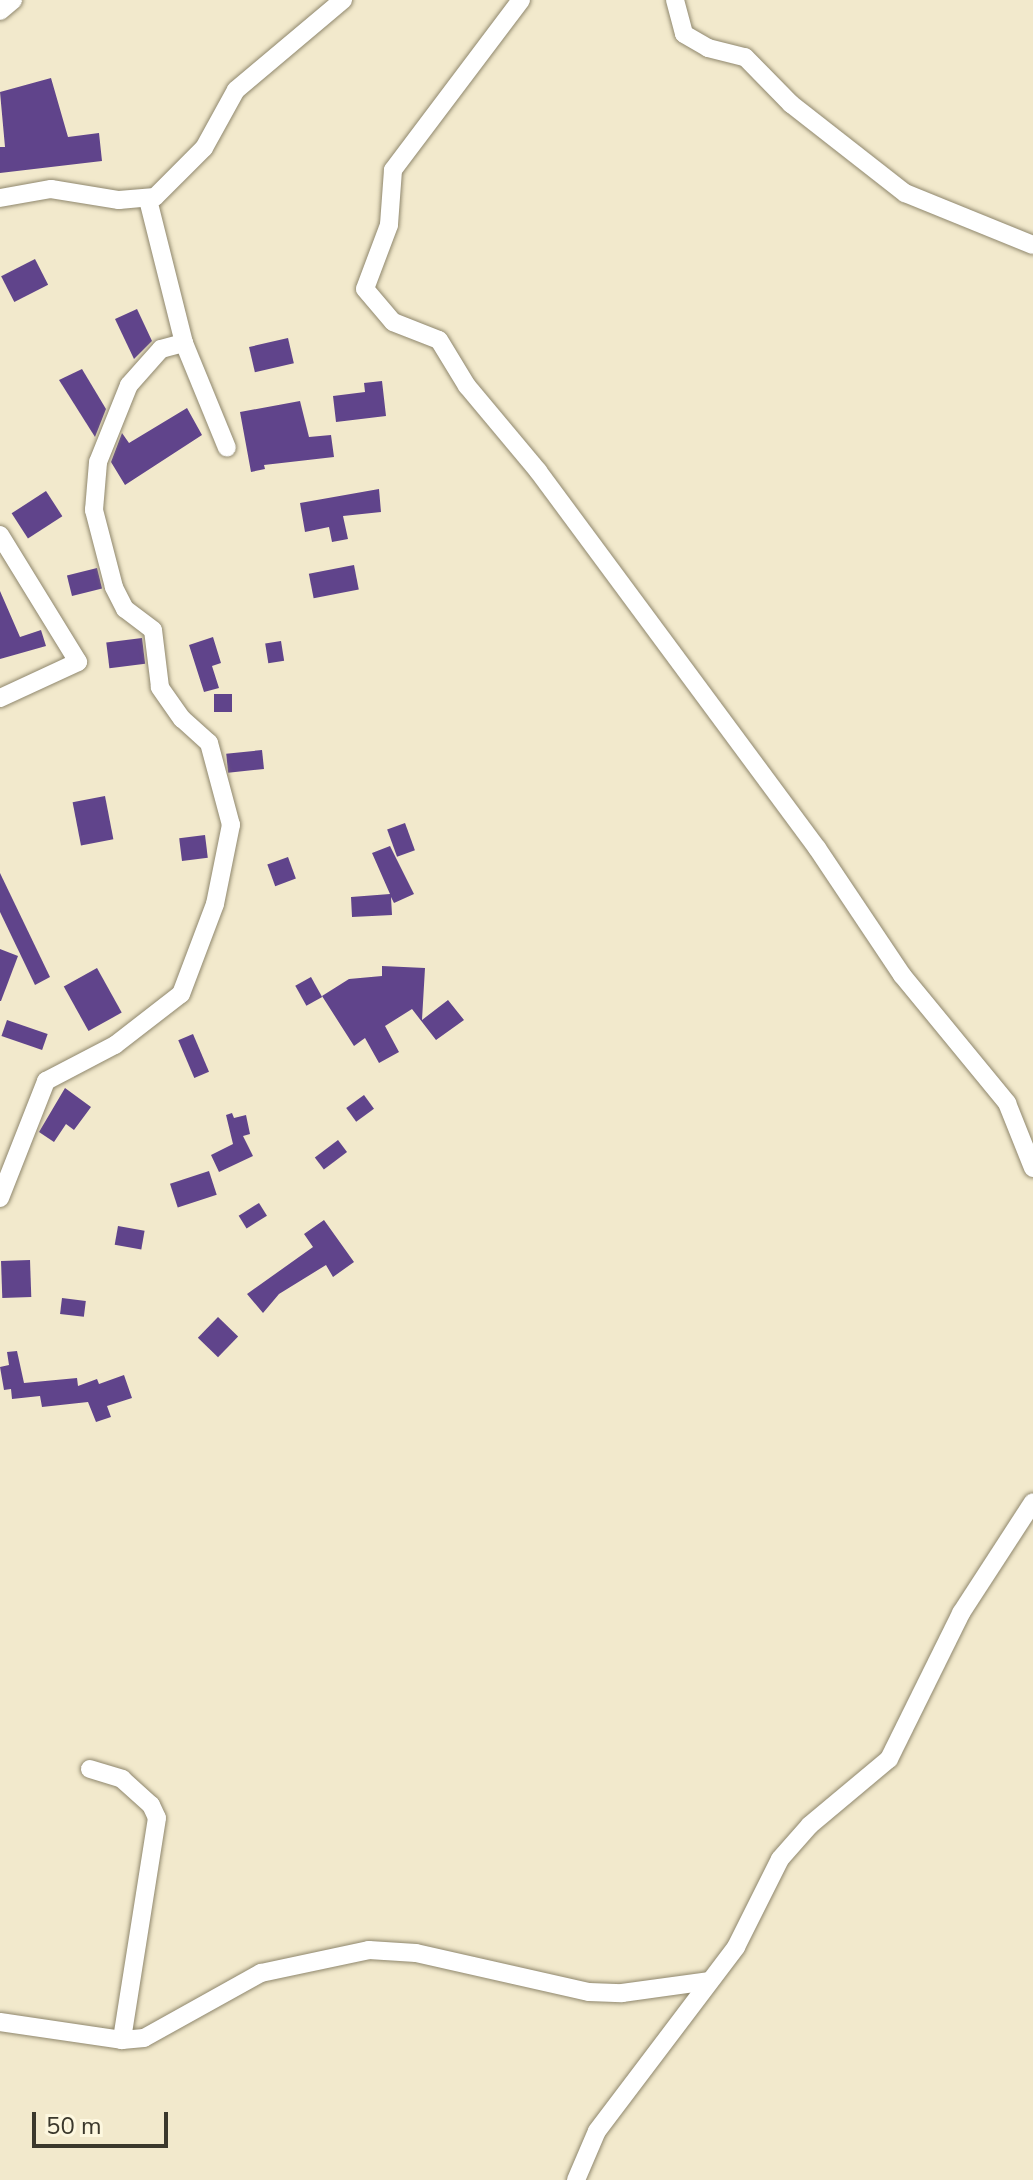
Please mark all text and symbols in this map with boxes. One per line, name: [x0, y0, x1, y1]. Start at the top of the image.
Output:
scale bar: [36, 2096, 172, 2146]
text: 50 m: [46, 2110, 102, 2142]

